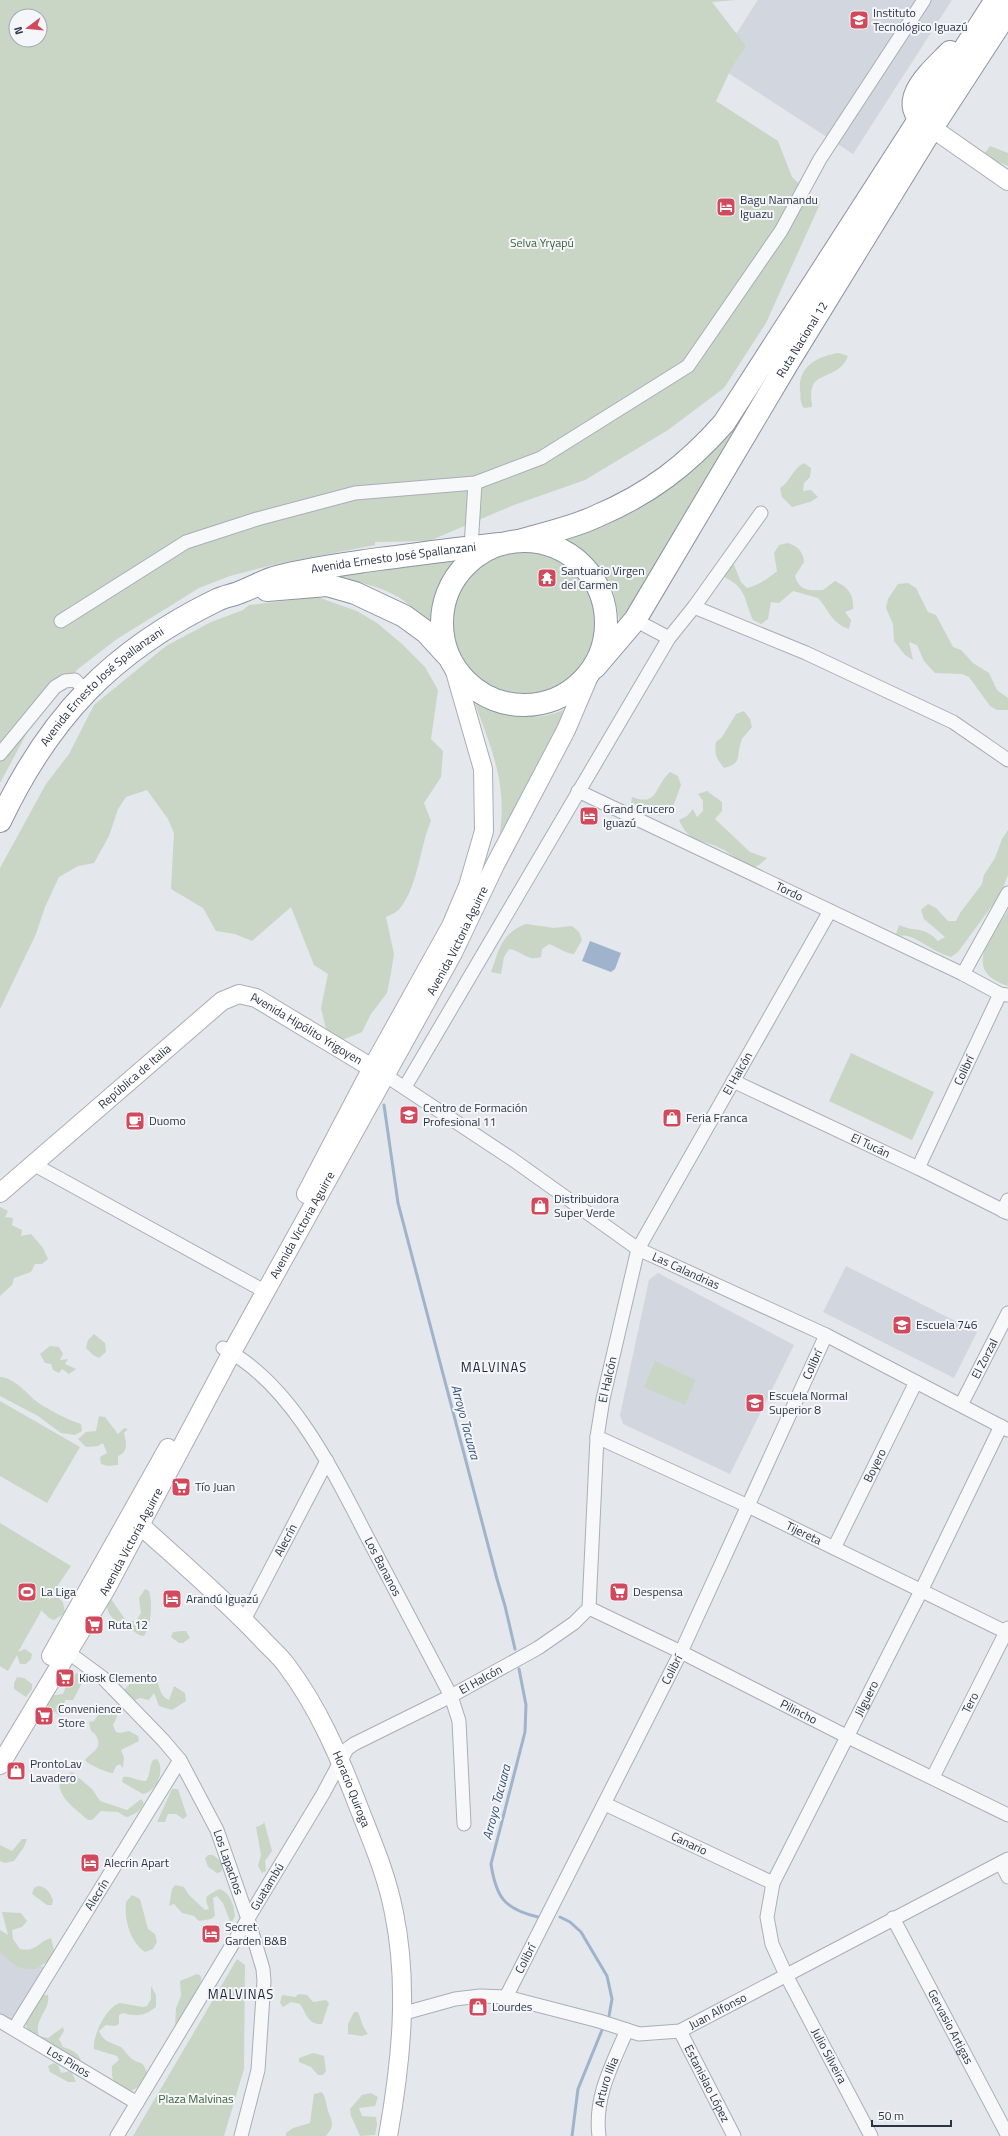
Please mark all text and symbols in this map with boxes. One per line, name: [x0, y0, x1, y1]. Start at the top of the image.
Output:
place label: Instituto Tecnológico Iguazú: [873, 3, 968, 36]
north arrow: [8, 8, 48, 48]
school or university icon: Instituto Tecnológico Iguazú: [848, 9, 870, 31]
text: N: [10, 25, 27, 37]
place label: Bagu Namandu Iguazu: [740, 190, 818, 223]
hotel icon: Bagu Namandu Iguazu: [715, 196, 737, 218]
park label: Selva Yryapú: [510, 233, 574, 252]
street label: Ruta Nacional 12: [771, 298, 832, 381]
street label: Avenida Ernesto José Spallanzani: [309, 537, 477, 578]
place label: Santuario Virgen del Carmen: [561, 561, 645, 594]
temple icon: Santuario Virgen del Carmen: [536, 567, 558, 589]
street label: Avenida Ernesto José Spallanzani: [35, 622, 167, 750]
place label: Grand Crucero Iguazú: [603, 799, 675, 832]
hotel icon: Grand Crucero Iguazú: [578, 805, 600, 827]
street label: Tordo: [773, 876, 806, 906]
street label: Avenida Victoria Aguirre: [422, 883, 493, 999]
street label: Avenida Hipólito Yrigoyen: [249, 987, 366, 1069]
street label: República de Italia: [94, 1039, 175, 1113]
street label: El Halcón: [717, 1048, 757, 1098]
street label: Colibrí: [948, 1051, 979, 1088]
place label: Centro de Formación Profesional 11: [423, 1098, 527, 1131]
school or university icon: Centro de Formación Profesional 11: [398, 1104, 420, 1126]
shop icon: Feria Franca: [661, 1107, 683, 1129]
place label: Feria Franca: [686, 1108, 748, 1127]
cafe icon: Duomo: [124, 1110, 146, 1132]
place label: Duomo: [149, 1111, 186, 1130]
street label: El Tucán: [848, 1128, 894, 1163]
street label: Avenida Victoria Aguirre: [264, 1168, 339, 1282]
place label: Distribuidora Super Verde: [554, 1189, 619, 1222]
shop icon: Distribuidora Super Verde: [529, 1195, 551, 1217]
street label: Las Calandrias: [649, 1247, 723, 1294]
school or university icon: Escuela 746: [891, 1314, 913, 1336]
place label: Escuela 746: [916, 1315, 978, 1334]
street label: El Zorzal: [966, 1335, 1002, 1382]
street label: Colibrí: [797, 1345, 828, 1382]
street label: El Halcón: [593, 1355, 622, 1404]
district label: MALVINAS: [461, 1357, 527, 1377]
water label: Arroyo Tacuara: [446, 1382, 486, 1463]
place label: Escuela Normal Superior 8: [769, 1386, 848, 1419]
school or university icon: Escuela Normal Superior 8: [744, 1392, 766, 1414]
street label: Boyero: [858, 1445, 891, 1486]
supermarket icon: Tío Juan: [170, 1476, 192, 1498]
place label: Tío Juan: [195, 1477, 235, 1496]
street label: Avenida Victoria Aguirre: [94, 1484, 167, 1599]
street label: Tijereta: [783, 1516, 825, 1550]
street label: Alecrín: [269, 1520, 302, 1560]
street label: Los Bananos: [360, 1534, 407, 1600]
sports icon: La Liga: [16, 1581, 38, 1603]
supermarket icon: Despensa: [608, 1581, 630, 1603]
place label: La Liga: [41, 1582, 76, 1601]
place label: Despensa: [633, 1582, 683, 1601]
hotel icon: Arandú Iguazú: [161, 1588, 183, 1610]
place label: Arandú Iguazú: [186, 1589, 258, 1608]
supermarket icon: Ruta 12: [83, 1614, 105, 1636]
place label: Ruta 12: [108, 1615, 148, 1634]
street label: Colibrí: [656, 1650, 688, 1688]
street label: El Halcón: [455, 1660, 506, 1699]
supermarket icon: Kiosk Clemento: [54, 1667, 76, 1689]
place label: Kiosk Clemento: [79, 1668, 157, 1687]
street label: Jilguero: [849, 1677, 883, 1719]
street label: Tero: [957, 1689, 983, 1717]
street label: Pilincho: [777, 1694, 821, 1729]
place label: Convenience Store: [58, 1699, 122, 1732]
supermarket icon: Convenience Store: [33, 1705, 55, 1727]
street label: Horacio Quiroga: [328, 1748, 376, 1830]
place label: ProntoLav Lavadero: [30, 1754, 82, 1787]
shop icon: ProntoLav Lavadero: [5, 1760, 27, 1782]
water label: Arroyo Tacuara: [476, 1761, 516, 1842]
street label: Canario: [668, 1826, 711, 1860]
street label: Los Lapachos: [209, 1827, 249, 1898]
hotel icon: Alecrin Apart: [79, 1852, 101, 1874]
place label: Alecrin Apart: [104, 1853, 170, 1872]
street label: Guatambú: [245, 1859, 288, 1914]
street label: Alecrín: [79, 1875, 114, 1914]
place label: Secret Garden B&B: [225, 1917, 287, 1950]
hotel icon: Secret Garden B&B: [200, 1923, 222, 1945]
street label: Colibrí: [509, 1939, 541, 1977]
district label: MALVINAS: [208, 1984, 274, 2004]
street label: Gervasio Artigas: [923, 1986, 979, 2068]
street label: Juan Alfonso: [685, 1988, 750, 2034]
shop icon: Lourdes: [467, 1996, 489, 2018]
place label: Lourdes: [492, 1997, 533, 2016]
street label: Julio Silveira: [807, 2025, 852, 2087]
street label: Los Pinos: [43, 2041, 95, 2082]
street label: Estanislao López: [680, 2041, 735, 2125]
street label: Arturo Illia: [589, 2054, 623, 2109]
park label: Plaza Malvinas: [158, 2089, 234, 2108]
scale bar: [872, 2102, 951, 2128]
text: 50 m: [878, 2106, 904, 2125]

